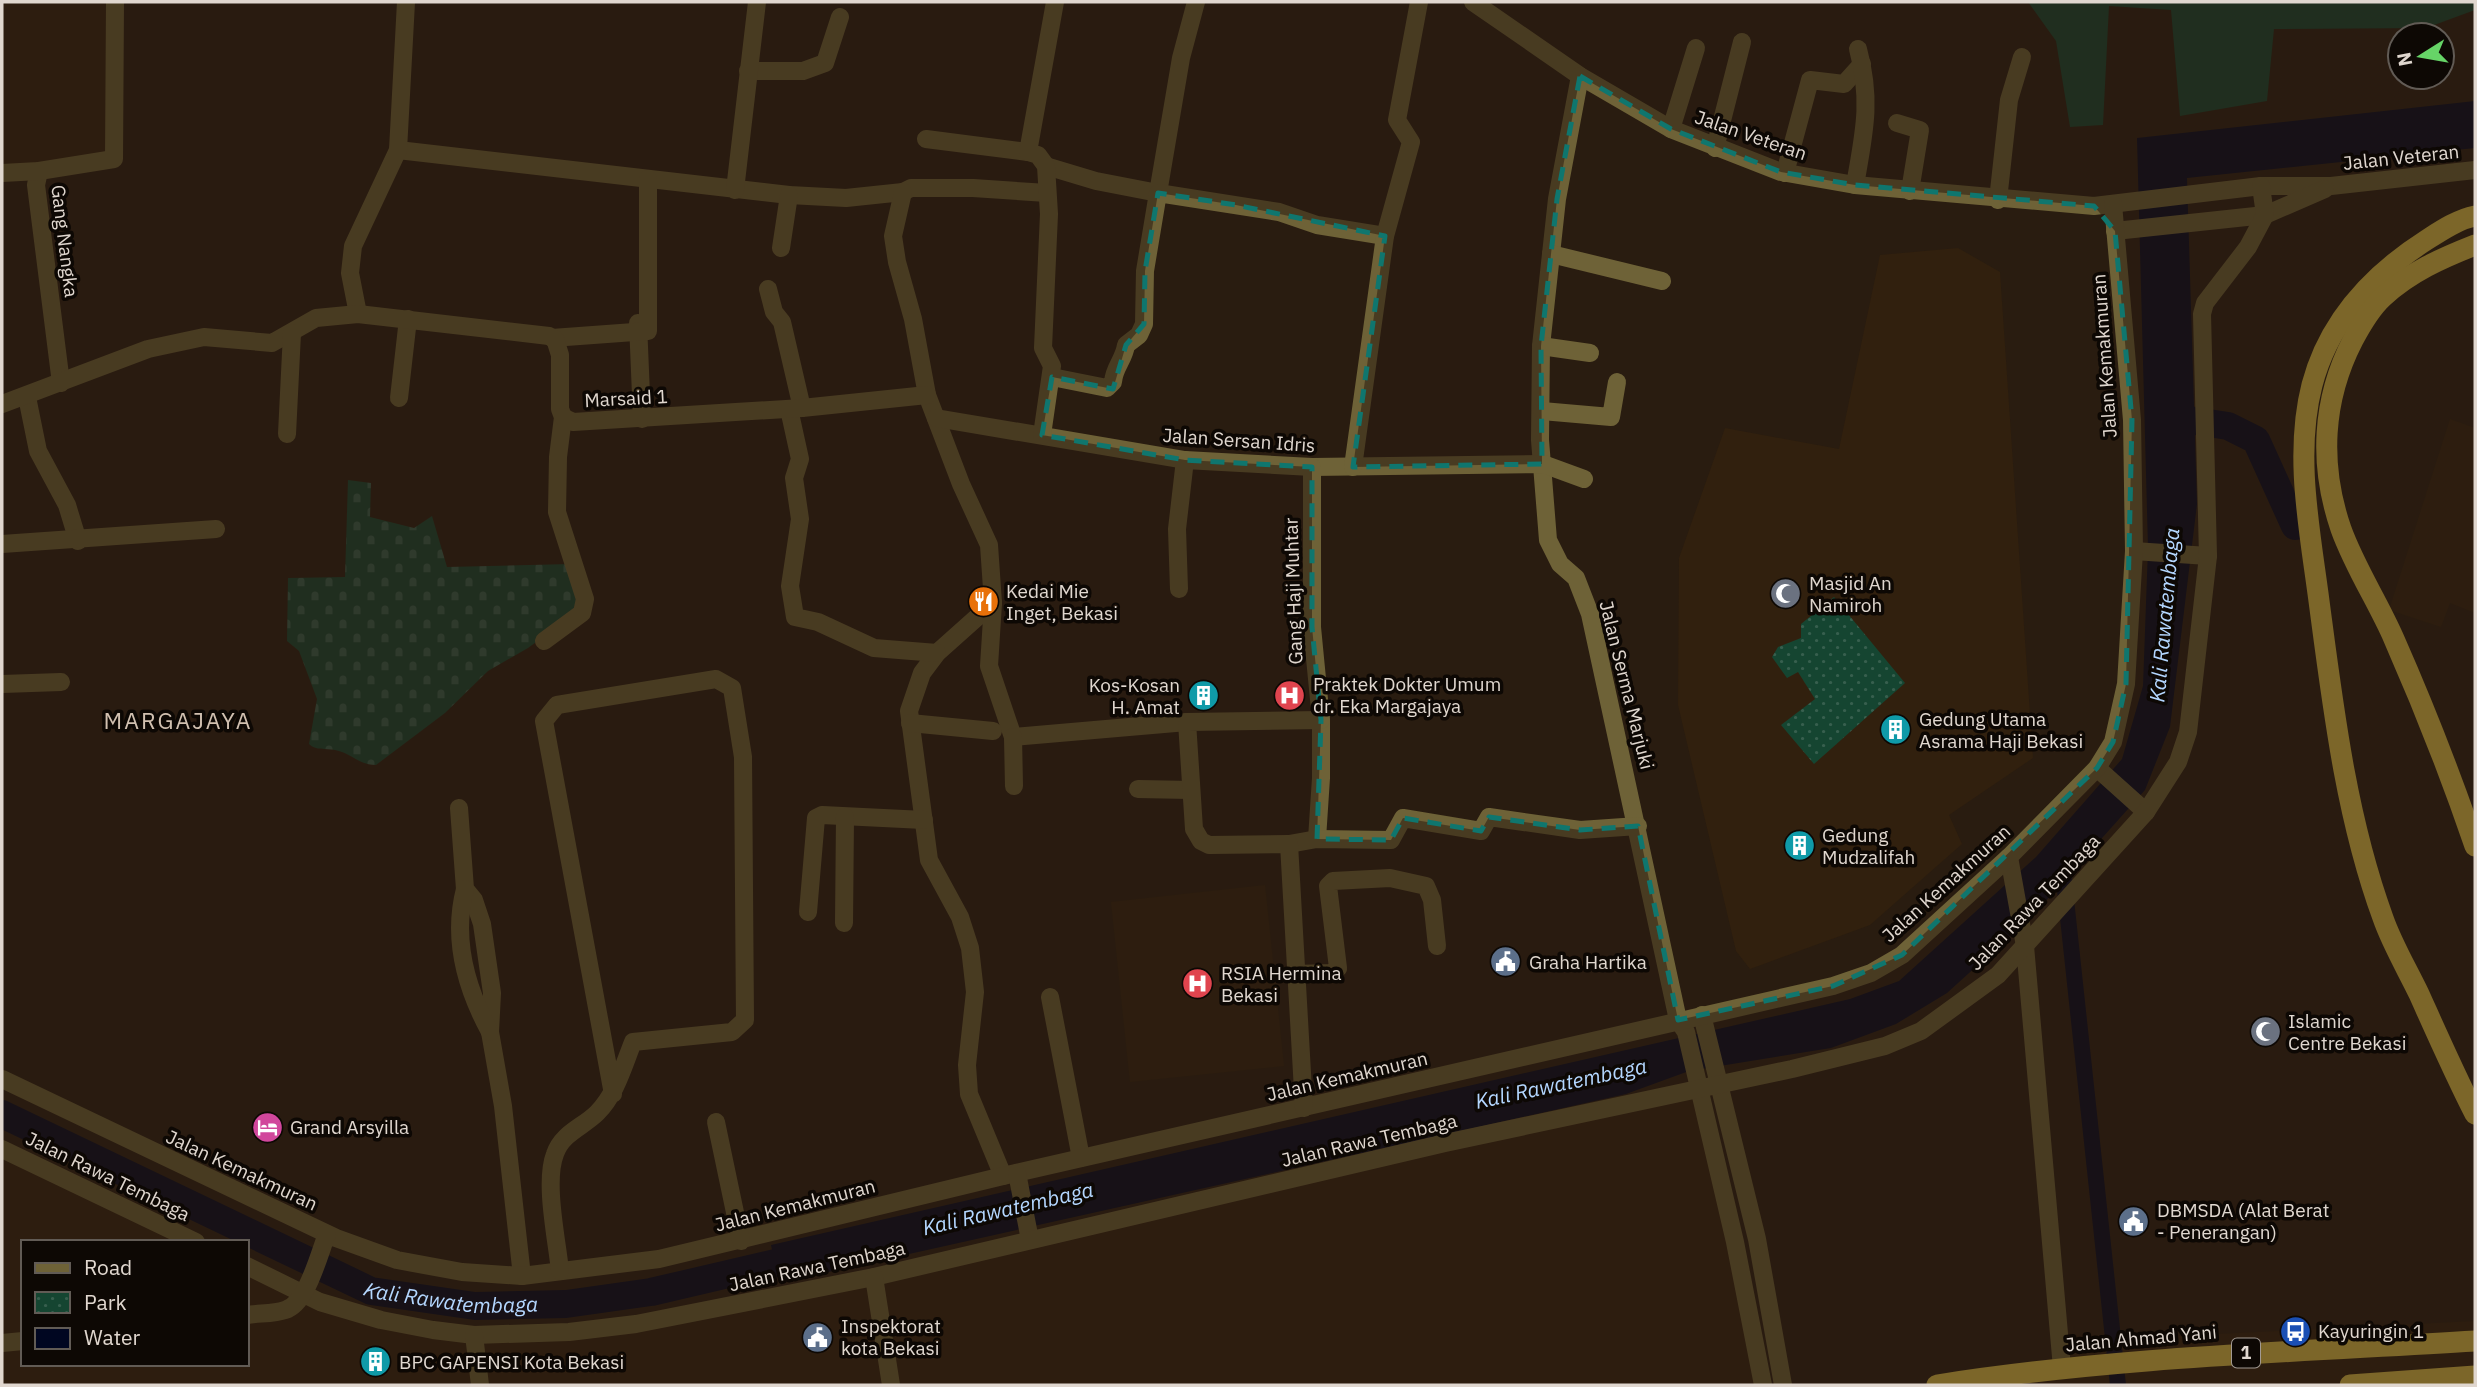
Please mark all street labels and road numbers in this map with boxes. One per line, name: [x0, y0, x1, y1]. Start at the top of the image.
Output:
street label: Jalan Veteran: [1692, 105, 1810, 165]
street label: Jalan Veteran: [2342, 139, 2460, 175]
street label: Gang Nangka: [46, 183, 84, 299]
street label: Jalan Kemakmuran: [2086, 273, 2122, 439]
street label: Marsaid 1: [584, 384, 668, 412]
street label: Jalan Sersan Idris: [1162, 423, 1316, 457]
street label: Gang Haji Muhtar: [1278, 517, 1308, 665]
street label: Jalan Serma Marjuki: [1594, 598, 1660, 772]
street label: Jalan Kemakmuran: [1877, 819, 2015, 947]
street label: Jalan Rawa Tembaga: [1963, 829, 2105, 975]
street label: Jalan Kemakmuran: [1264, 1046, 1430, 1106]
street label: Jalan Rawa Tembaga: [1279, 1108, 1459, 1172]
street label: Jalan Kemakmuran: [162, 1124, 322, 1216]
street label: Jalan Rawa Tembaga: [22, 1126, 194, 1226]
street label: Jalan Kemakmuran: [712, 1173, 878, 1237]
street label: Jalan Rawa Tembaga: [727, 1236, 907, 1296]
street label: Jalan Ahmad Yani: [2064, 1319, 2218, 1357]
road number: 1: [2232, 1338, 2260, 1368]

